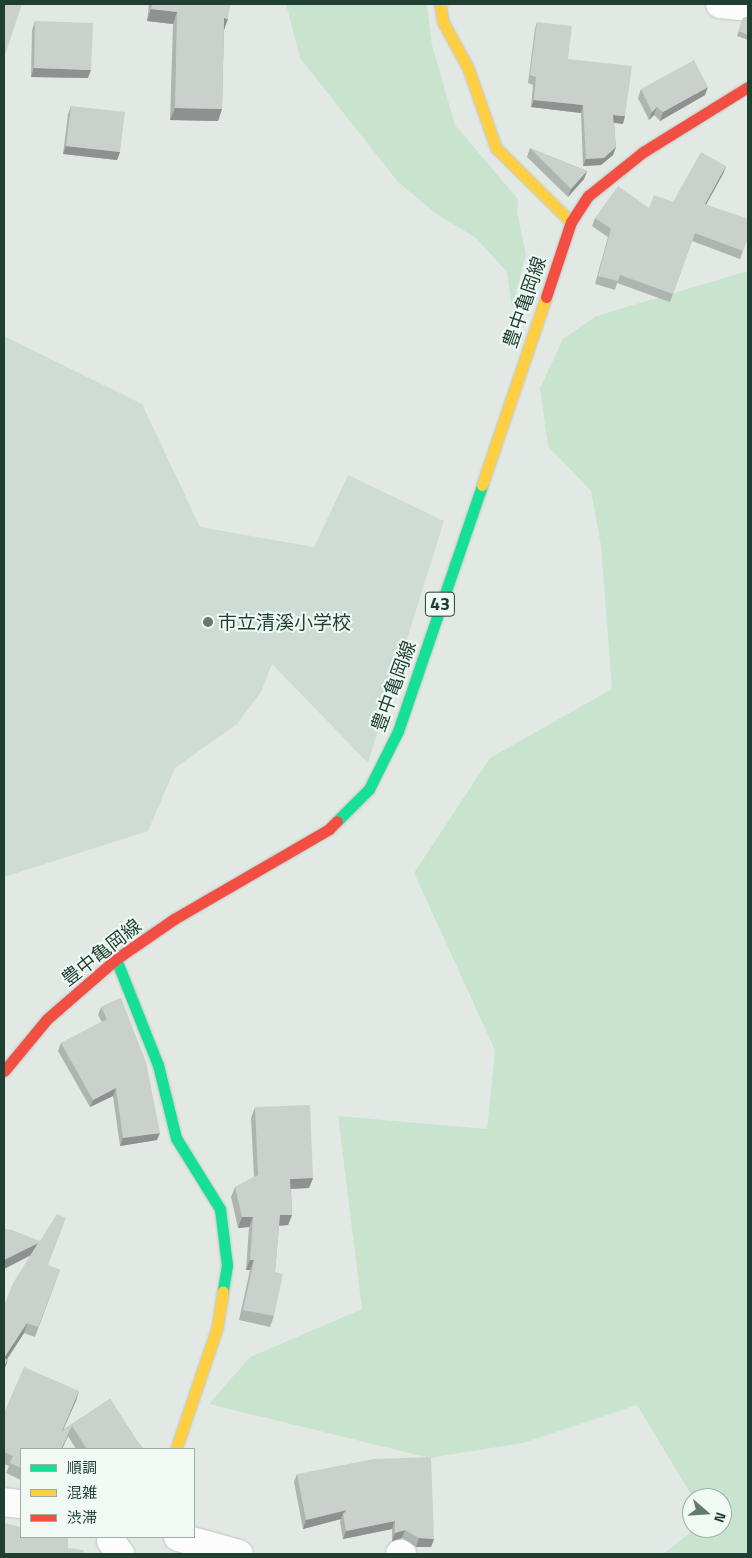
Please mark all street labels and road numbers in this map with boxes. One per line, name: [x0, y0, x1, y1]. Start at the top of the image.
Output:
street label: 豊中亀岡線: [498, 253, 550, 351]
road number: 43: [424, 588, 456, 620]
street label: 豊中亀岡線: [366, 637, 420, 735]
street label: 豊中亀岡線: [57, 914, 145, 990]

